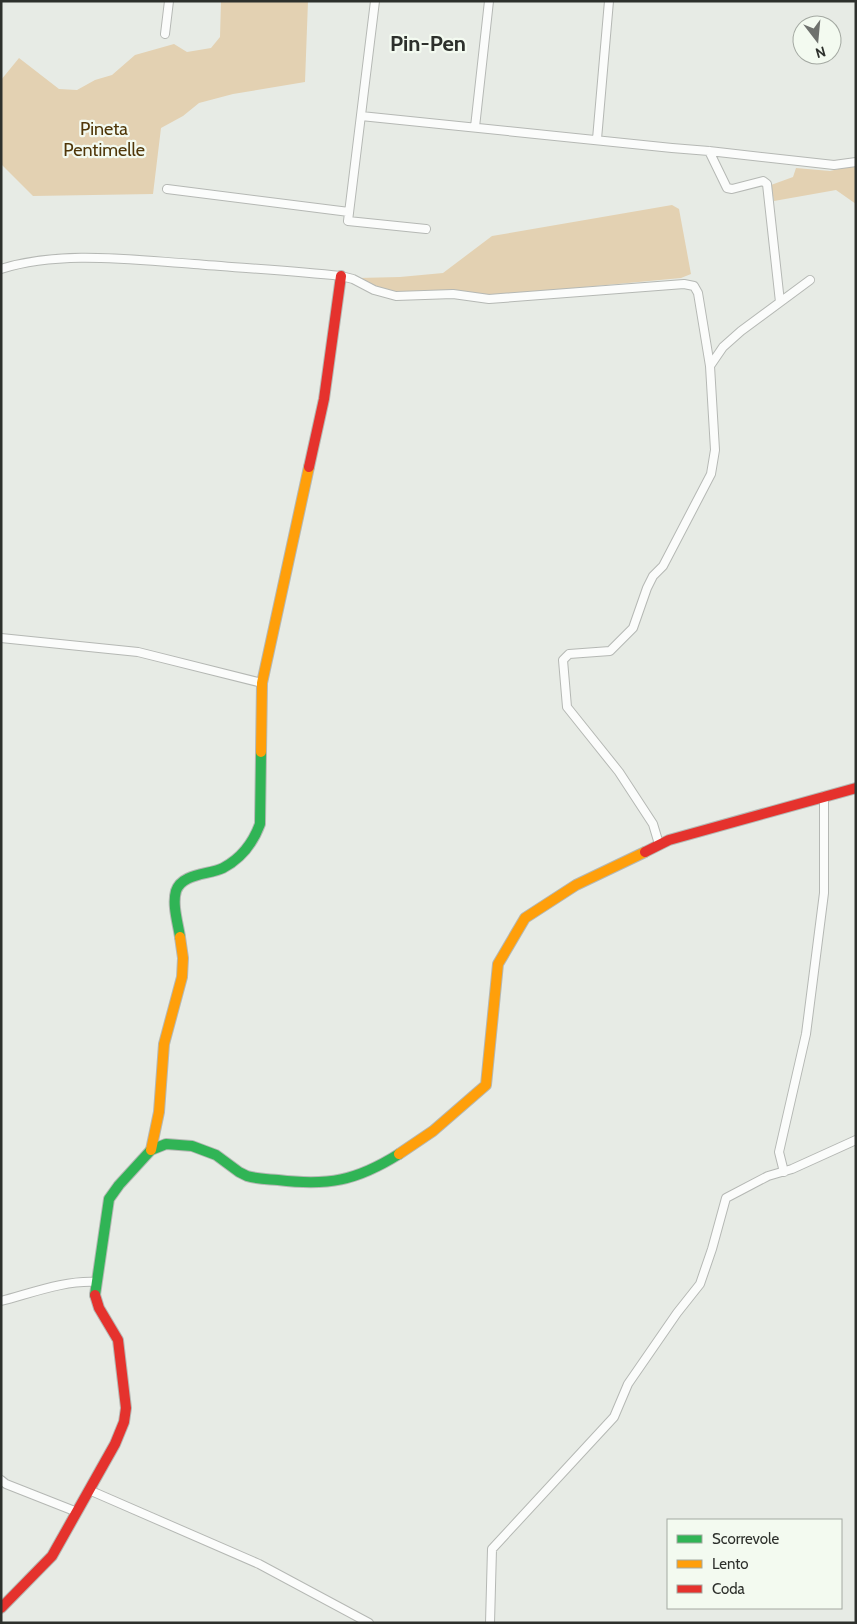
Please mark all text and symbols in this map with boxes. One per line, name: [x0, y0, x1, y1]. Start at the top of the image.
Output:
north arrow: [792, 15, 842, 65]
district label: Pin-Pen: [390, 30, 466, 57]
text: N: [813, 42, 828, 63]
park label: Pineta Pentimelle: [63, 118, 145, 161]
legend: [667, 1519, 842, 1609]
text: Scorrevole: [712, 1530, 780, 1548]
text: Lento: [712, 1555, 749, 1573]
text: Coda: [712, 1580, 746, 1598]

